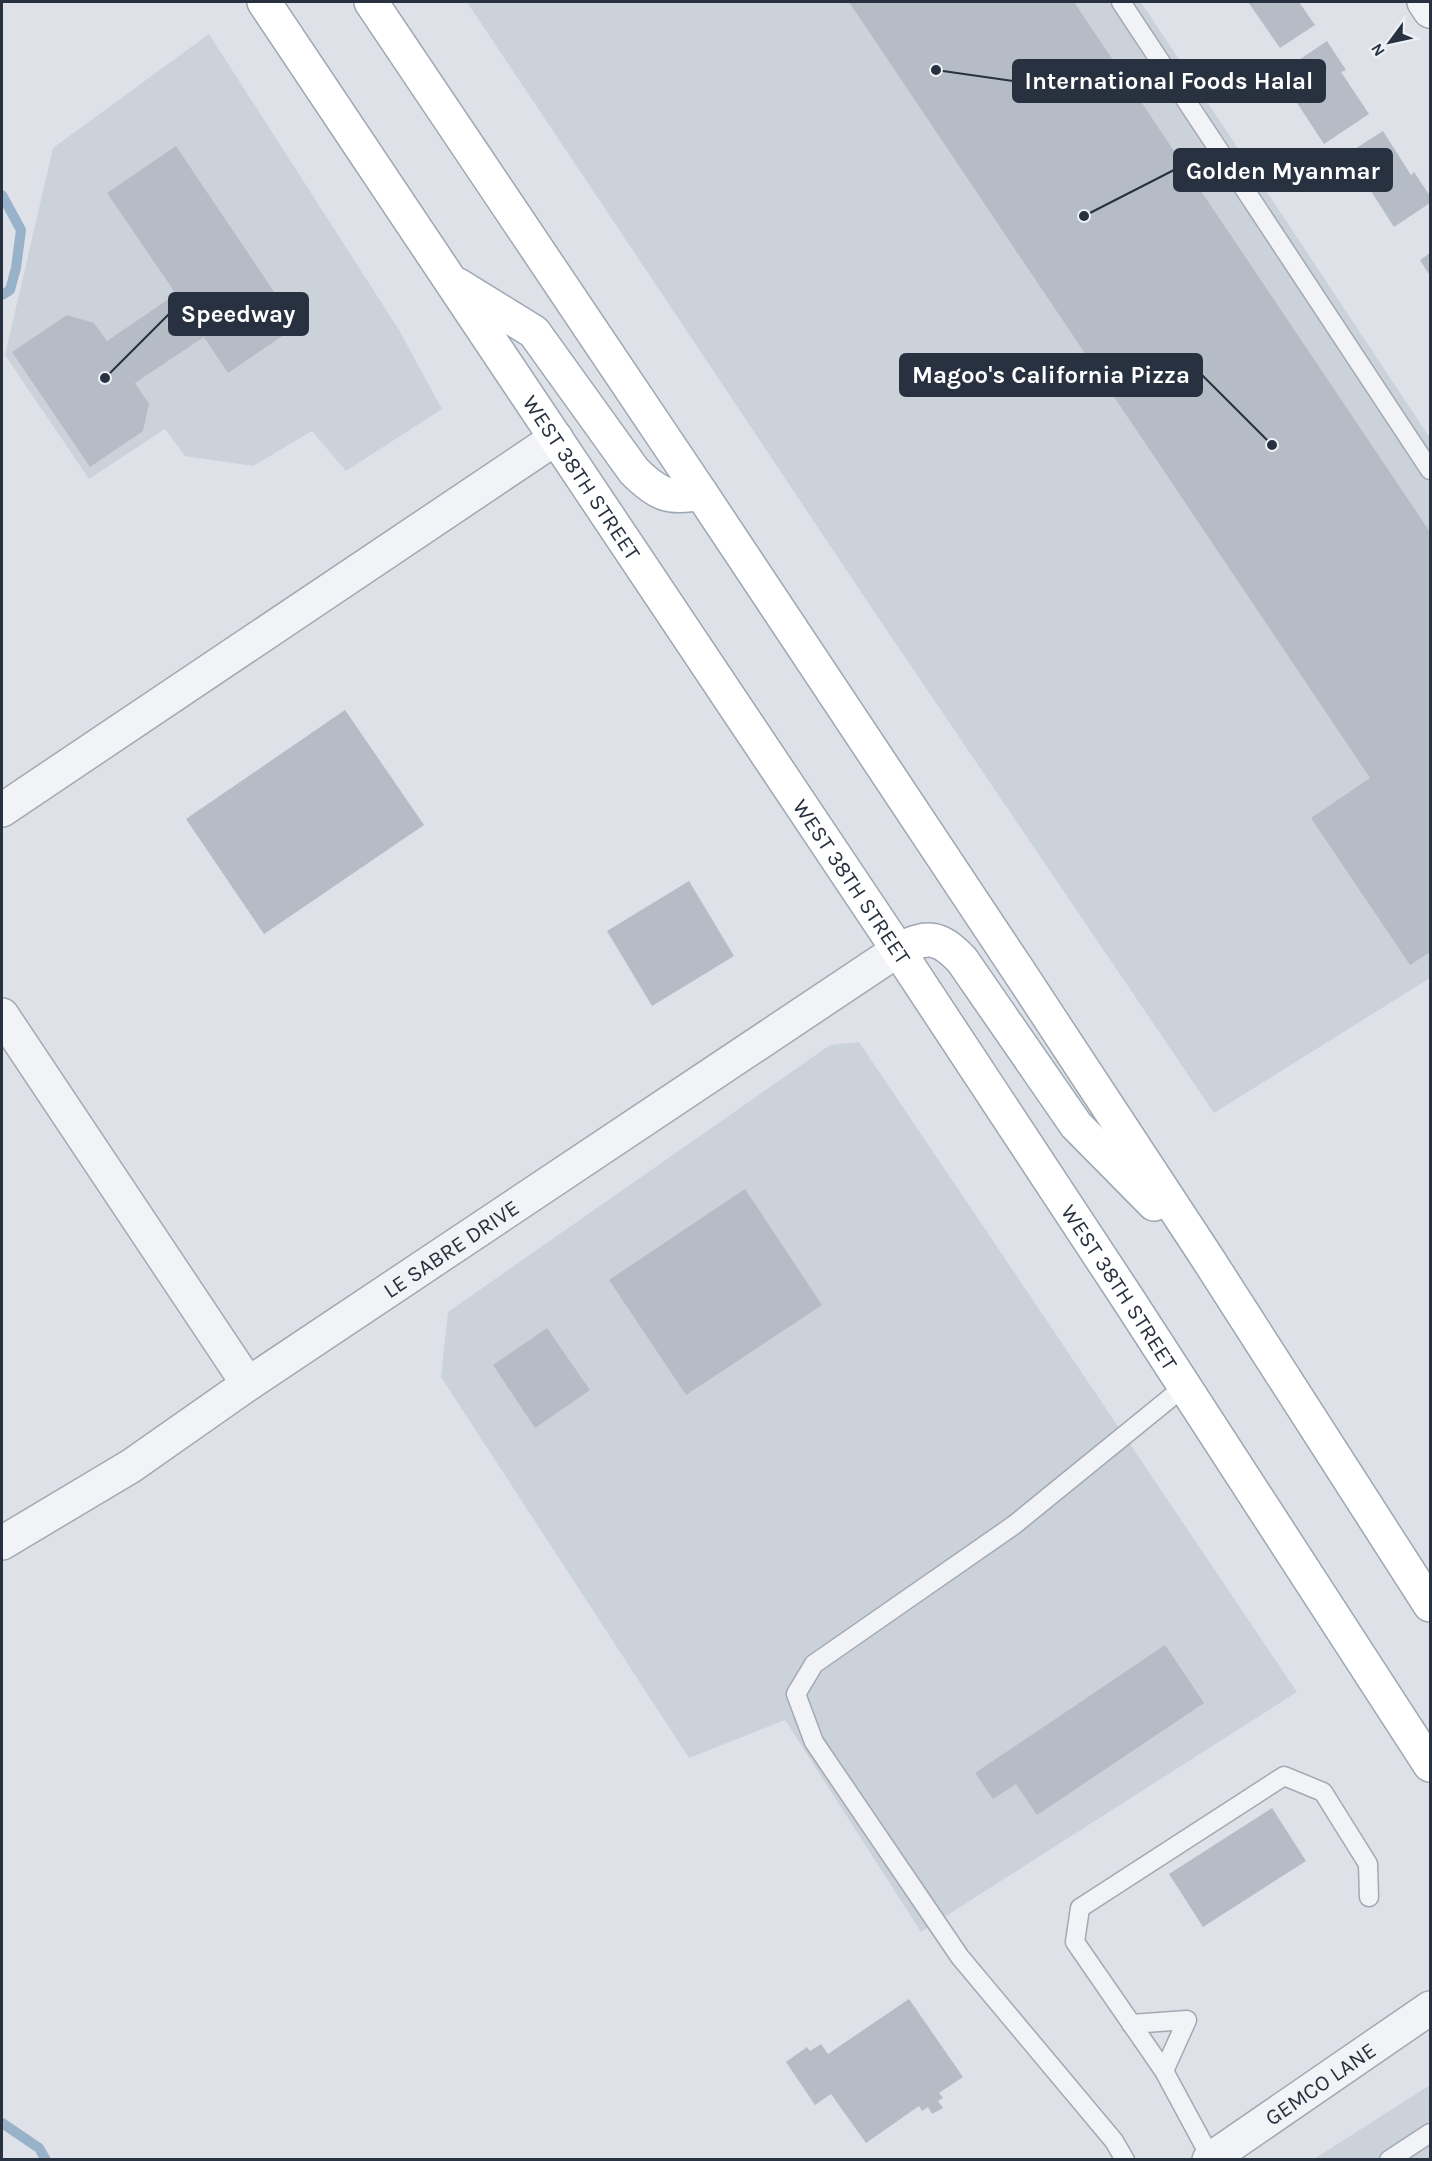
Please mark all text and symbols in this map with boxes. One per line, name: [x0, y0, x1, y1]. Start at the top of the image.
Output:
north arrow: [1360, 12, 1420, 72]
text: N: [1367, 40, 1389, 60]
callout: International Foods Halal: [1013, 60, 1325, 102]
text: International Foods Halal: [1025, 67, 1313, 95]
callout: Golden Myanmar: [1174, 149, 1392, 191]
text: Golden Myanmar: [1186, 157, 1381, 185]
callout: Speedway: [169, 293, 308, 335]
text: Speedway: [181, 300, 295, 328]
callout: Magoo's California Pizza: [900, 354, 1202, 396]
text: Magoo's California Pizza: [912, 361, 1190, 389]
street label: WEST 38TH STREET: [517, 391, 646, 565]
street label: WEST 38TH STREET: [787, 795, 916, 969]
street label: LE SABRE DRIVE: [379, 1195, 524, 1304]
street label: WEST 38TH STREET: [1055, 1200, 1183, 1375]
street label: GEMCO LANE: [1260, 2037, 1381, 2131]

